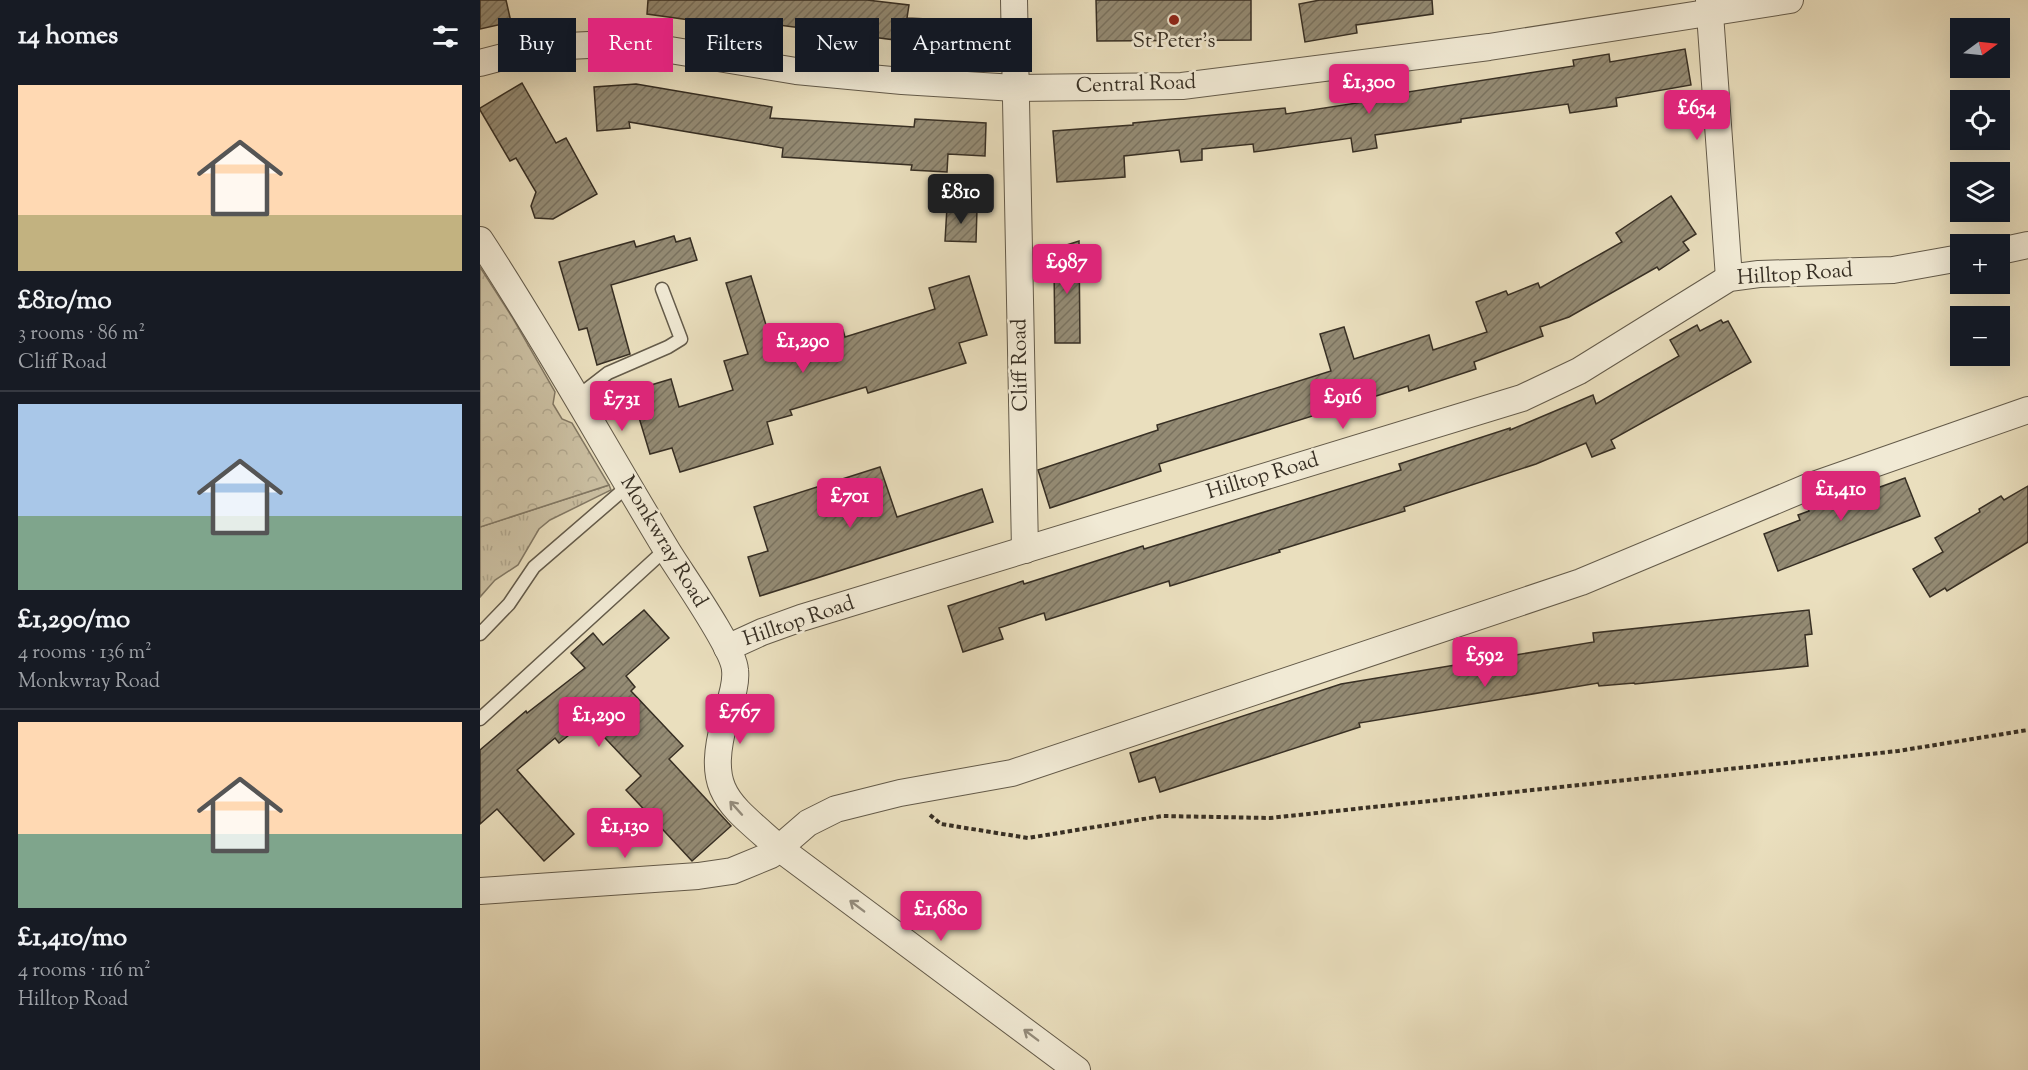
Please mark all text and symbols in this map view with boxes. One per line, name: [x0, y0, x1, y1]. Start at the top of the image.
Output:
marker: St Peter's: [1167, 13, 1181, 27]
text: 14 homes: [18, 18, 118, 55]
chip: Buy: [498, 18, 576, 72]
chip: Rent: [588, 18, 673, 72]
chip: Filters: [685, 18, 783, 72]
chip: New: [795, 18, 879, 72]
chip: Apartment: [891, 18, 1032, 72]
north arrow: [1950, 18, 2010, 78]
map controls: [1950, 18, 2010, 366]
icon: filters: [429, 20, 462, 53]
place label: St Peter's: [1133, 27, 1215, 57]
pin: £1,300: [1320, 64, 1418, 115]
street label: Central Road: [1075, 68, 1197, 102]
text: £1,300: [1343, 69, 1395, 98]
pin: £654: [1661, 90, 1733, 141]
button: locate: [1950, 90, 2010, 150]
text: £654: [1678, 95, 1716, 124]
icon: home: [186, 124, 294, 232]
button: layers: [1950, 162, 2010, 222]
pin: £810: [925, 174, 997, 225]
text: £810: [942, 179, 980, 208]
button: +: [1950, 234, 2010, 294]
pin: £987: [1031, 244, 1103, 295]
text: £987: [1047, 249, 1087, 278]
street label: Hilltop Road: [1736, 256, 1854, 294]
text: £810/mo: [18, 283, 112, 320]
button: −: [1950, 306, 2010, 366]
street label: Cliff Road: [1005, 318, 1037, 412]
text: 3 rooms · 86 m²: [18, 320, 145, 349]
pin: £1,290: [754, 323, 852, 374]
text: £1,290: [777, 328, 829, 357]
text: Cliff Road: [18, 349, 107, 378]
pin: £916: [1307, 379, 1379, 430]
pin: £731: [586, 381, 658, 432]
text: £916: [1324, 384, 1362, 413]
text: £731: [604, 386, 640, 415]
icon: home: [186, 443, 294, 551]
street label: Hilltop Road: [1203, 446, 1323, 508]
street label: Monkwray Road: [612, 470, 714, 614]
pin: £1,410: [1792, 471, 1890, 522]
text: £1,410: [1816, 476, 1866, 505]
pin: £701: [814, 478, 886, 529]
text: £701: [831, 483, 869, 512]
street label: Hilltop Road: [739, 589, 859, 655]
text: £1,290/mo: [18, 602, 130, 639]
pin: £592: [1449, 637, 1521, 688]
text: 4 rooms · 136 m²: [18, 639, 152, 668]
text: £592: [1466, 642, 1504, 671]
text: Monkwray Road: [18, 668, 160, 697]
pin: £767: [704, 694, 776, 745]
pin: £1,290: [550, 697, 648, 748]
text: £767: [719, 699, 761, 728]
text: £1,290: [573, 702, 625, 731]
icon: home: [186, 761, 294, 869]
one-way arrow: [729, 801, 743, 816]
pin: £1,130: [576, 808, 674, 859]
text: £1,130: [601, 813, 649, 842]
pin: £1,680: [892, 891, 990, 942]
text: £1,680: [914, 896, 968, 925]
one-way arrow: [850, 900, 866, 912]
text: £1,410/mo: [18, 920, 127, 957]
text: 4 rooms · 116 m²: [18, 957, 151, 986]
text: Hilltop Road: [18, 986, 128, 1015]
one-way arrow: [1023, 1029, 1039, 1041]

